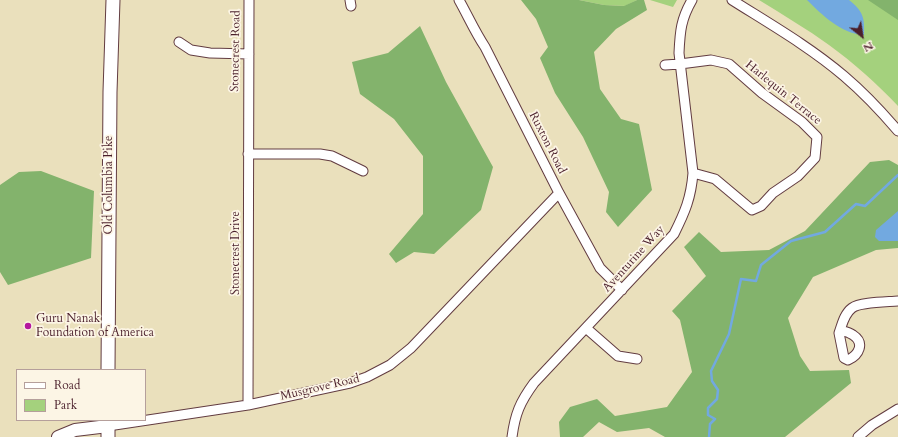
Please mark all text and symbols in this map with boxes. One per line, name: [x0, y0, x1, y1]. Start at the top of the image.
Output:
street label: Stonecrest Road: [228, 10, 244, 92]
north arrow: [842, 16, 882, 56]
text: N: [860, 38, 876, 56]
street label: Harlequin Terrace: [742, 58, 824, 128]
street label: Ruxton Road: [525, 110, 569, 176]
street label: Old Columbia Pike: [102, 135, 116, 235]
street label: Stonecrest Drive: [229, 211, 243, 295]
street label: Aventurine Way: [600, 222, 668, 296]
place label: Guru Nanak Foundation of America: [36, 312, 154, 340]
marker: Guru Nanak Foundation of America: [23, 321, 33, 331]
legend: [16, 369, 146, 421]
street label: Musgrove Road: [279, 372, 361, 404]
text: Road: [54, 377, 80, 393]
text: Park: [54, 397, 77, 413]

